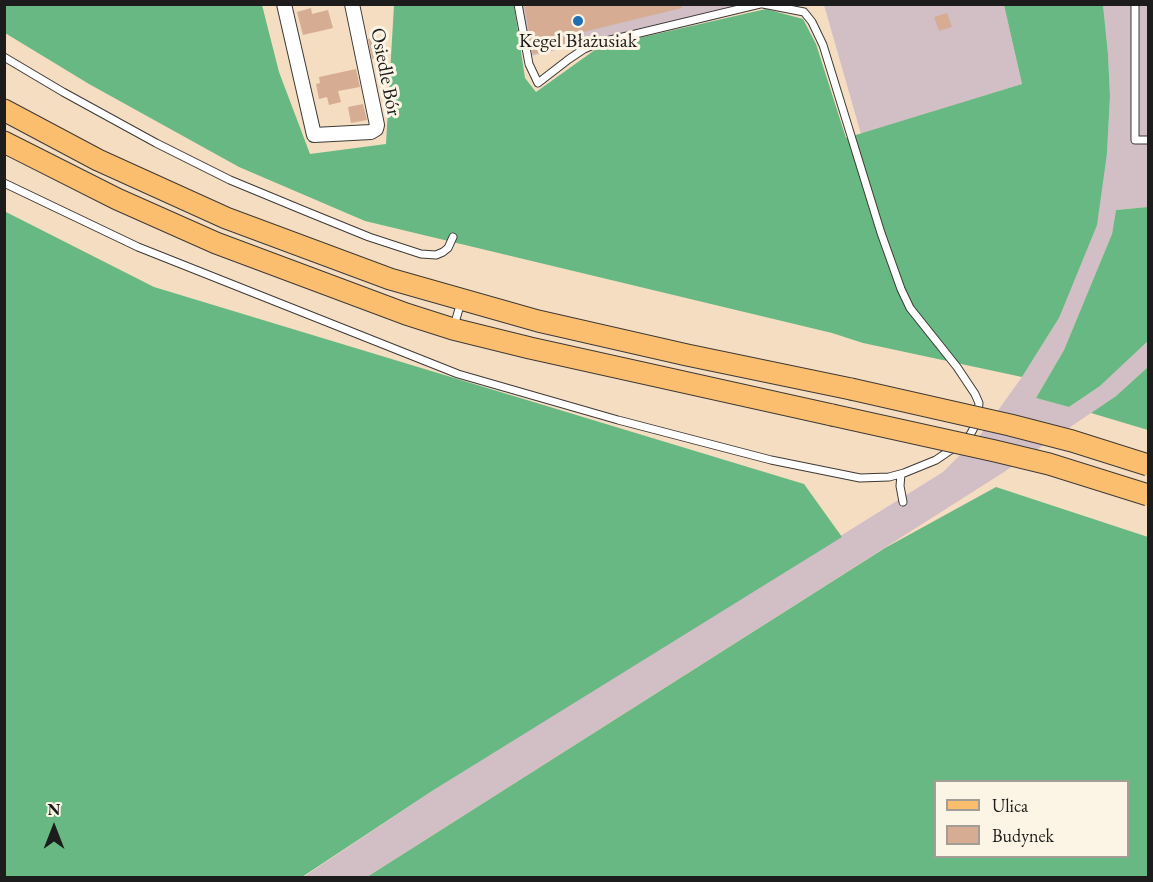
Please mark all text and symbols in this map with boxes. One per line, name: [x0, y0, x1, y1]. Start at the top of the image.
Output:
marker: Kegel Błażusiak: [571, 14, 585, 28]
street label: Osiedle Bór: [365, 26, 405, 118]
place label: Kegel Błażusiak: [519, 30, 637, 54]
legend: [934, 780, 1129, 858]
text: Ulica: [992, 794, 1028, 817]
north arrow: [24, 798, 84, 858]
text: N: [48, 799, 60, 820]
text: Budynek: [992, 824, 1054, 847]

